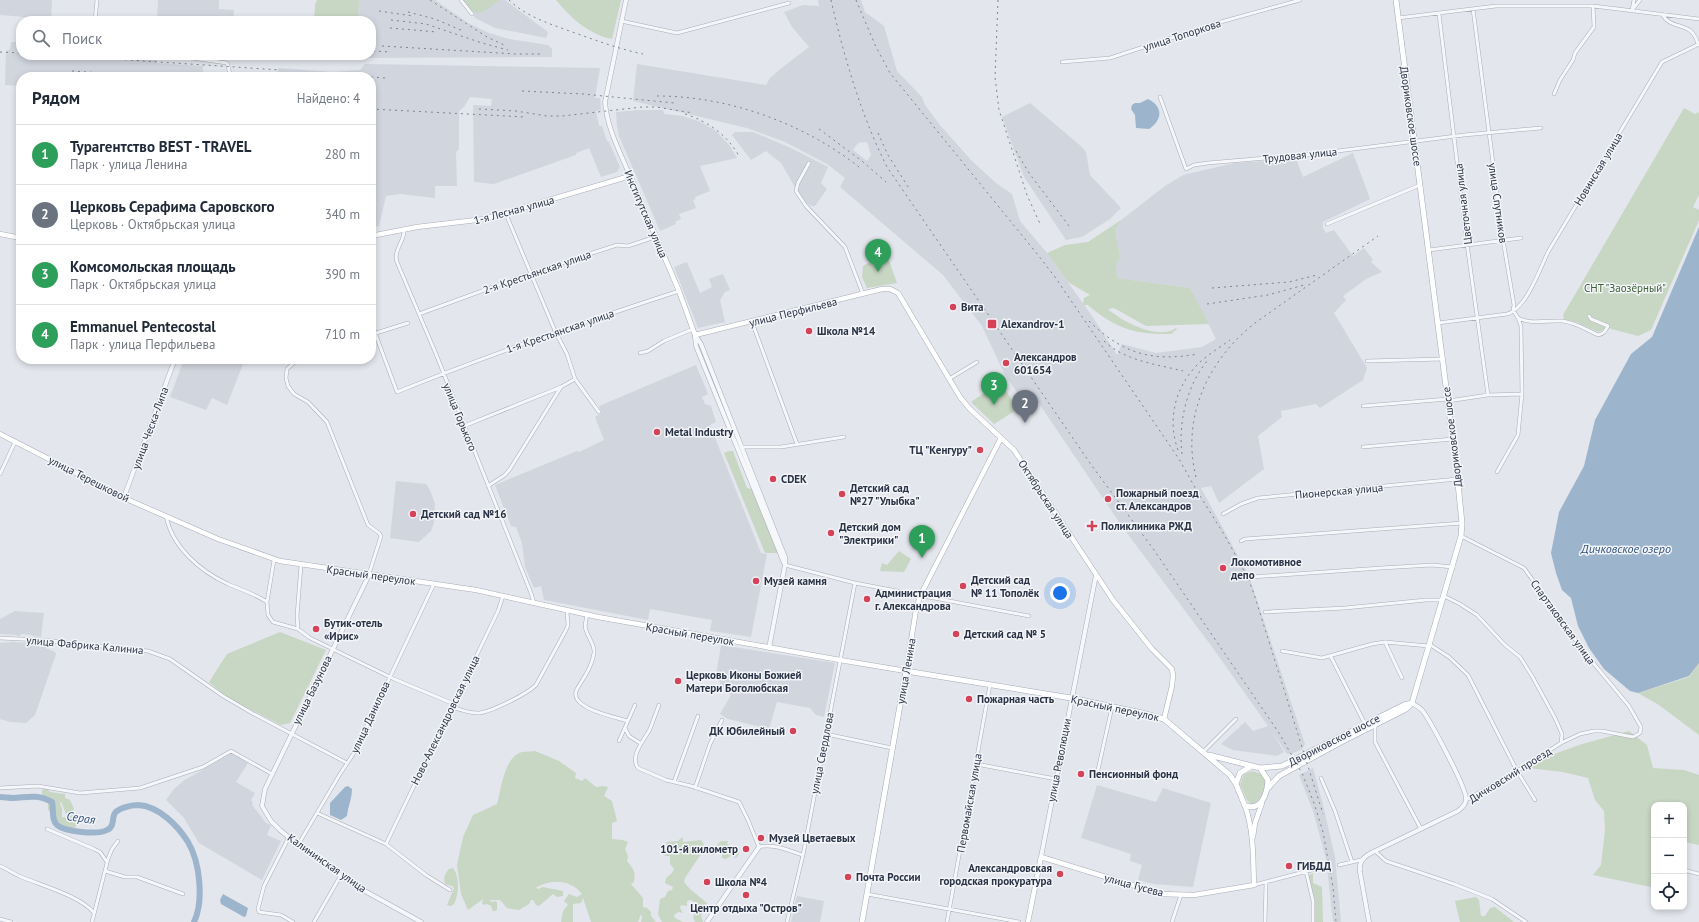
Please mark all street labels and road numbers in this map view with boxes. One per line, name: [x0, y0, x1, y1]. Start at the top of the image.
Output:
street label: улица Топоркова: [1141, 16, 1223, 54]
street label: Двориковское шоссе: [1397, 65, 1425, 167]
street label: Новинская улица: [1571, 130, 1625, 208]
street label: Трудовая улица: [1262, 144, 1338, 166]
street label: улица Спутников: [1485, 162, 1511, 244]
street label: Цветочная улица: [1451, 163, 1475, 245]
street label: Институтская улица: [621, 168, 671, 260]
street label: 1-я Лесная улица: [472, 193, 556, 227]
street label: 2-я Крестьянская улица: [481, 247, 593, 297]
street label: улица Перфильева: [748, 294, 838, 330]
street label: 1-я Крестьянская улица: [504, 306, 616, 356]
street label: улица Горького: [440, 381, 480, 453]
street label: улица Ческа-Липа: [129, 385, 171, 471]
street label: Двориковское шоссе: [1439, 386, 1465, 488]
street label: улица Терешковой: [46, 453, 132, 505]
street label: Октябрьская улица: [1015, 457, 1077, 541]
street label: Пионерская улица: [1294, 480, 1384, 502]
street label: Красный переулок: [326, 562, 417, 588]
street label: Спартаковская улица: [1527, 577, 1599, 667]
street label: Красный переулок: [645, 619, 736, 649]
street label: улица Фабрика Калиниа: [26, 633, 144, 657]
street label: улица Ленина: [893, 637, 919, 705]
street label: улица Базунова: [289, 653, 335, 727]
street label: Ново-Александровская улица: [408, 653, 482, 787]
street label: улица Данилова: [347, 679, 393, 755]
street label: Красный переулок: [1070, 692, 1161, 724]
street label: улица Свердлова: [807, 711, 837, 795]
street label: Двориковское шоссе: [1286, 711, 1382, 769]
street label: улица Революции: [1044, 717, 1074, 803]
street label: Дичковский проезд: [1466, 744, 1554, 806]
street label: Первомайская улица: [953, 752, 985, 854]
street label: Калининская улица: [285, 830, 369, 896]
street label: улица Гусева: [1103, 870, 1165, 900]

